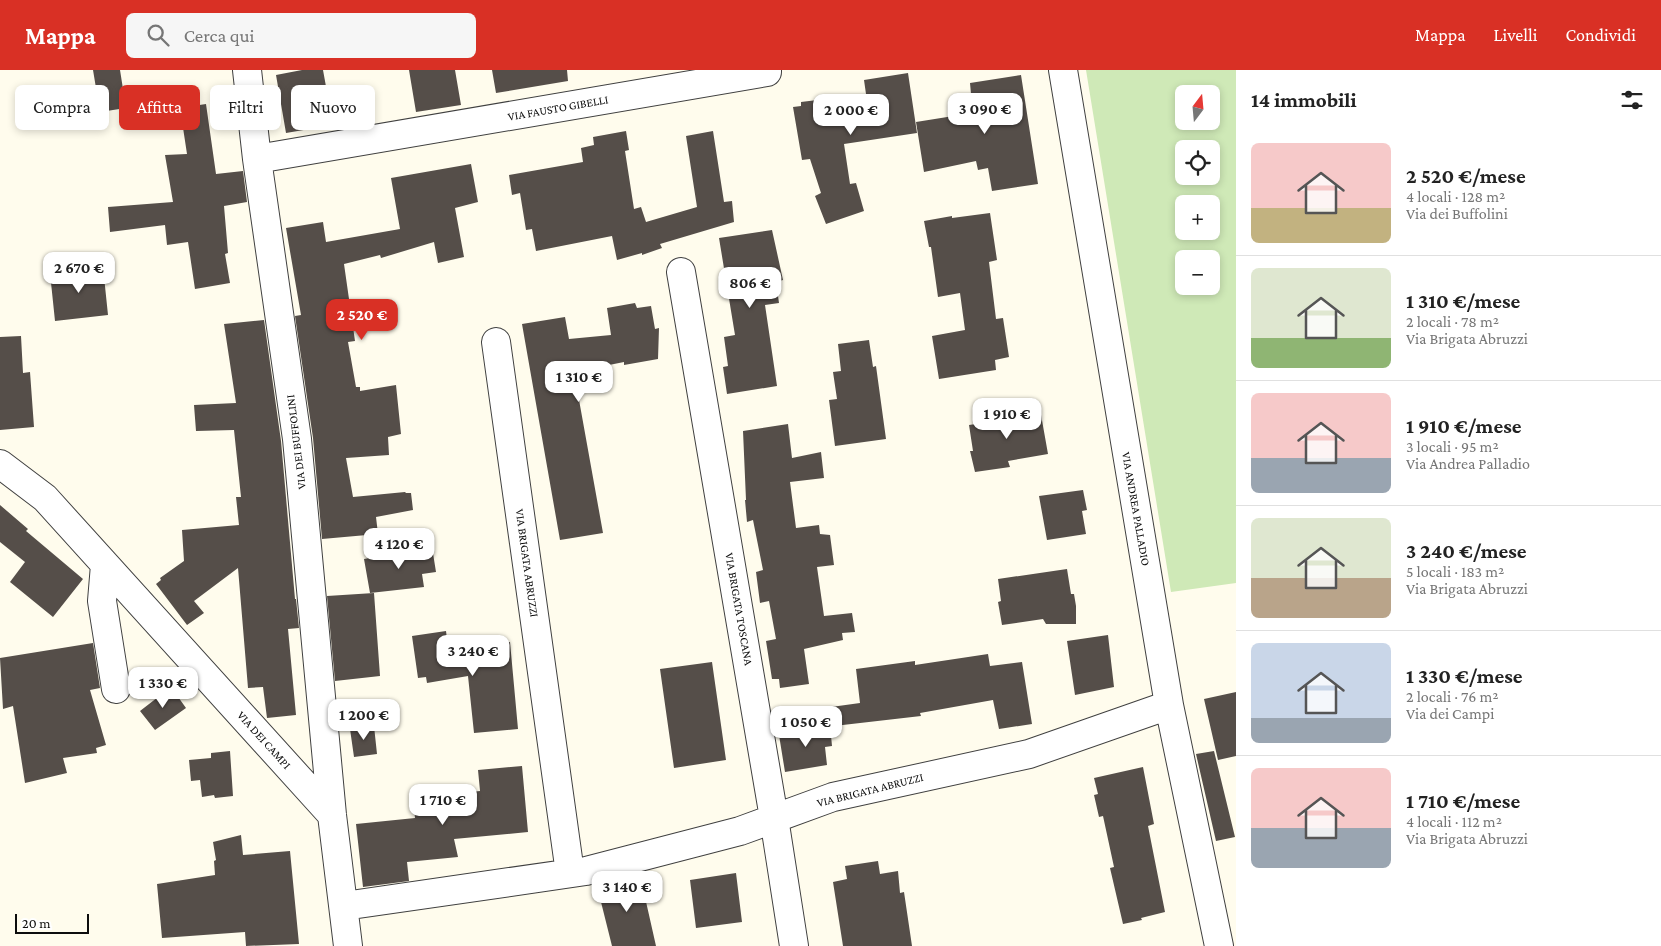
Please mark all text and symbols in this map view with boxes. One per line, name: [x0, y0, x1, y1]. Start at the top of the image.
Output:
search box: [126, 13, 476, 58]
icon: search: [144, 21, 172, 49]
text: Mappa: [25, 22, 96, 49]
text: Cerca qui: [184, 25, 255, 46]
text: Mappa: [1415, 25, 1466, 45]
text: Livelli: [1494, 25, 1537, 45]
text: Condividi: [1565, 25, 1636, 45]
chip: Compra: [15, 85, 109, 130]
chip: Affitta: [119, 85, 200, 130]
chip: Filtri: [210, 85, 281, 130]
chip: Nuovo: [291, 85, 375, 130]
north arrow: [1175, 85, 1220, 130]
map controls: [1175, 85, 1220, 295]
icon: filters: [1618, 86, 1646, 114]
text: 14 immobili: [1251, 88, 1357, 112]
street label: VIA FAUSTO GIBELLI: [507, 92, 610, 124]
pin: 3 090 €: [939, 92, 1031, 135]
pin: 2 000 €: [805, 93, 897, 136]
text: 3 090 €: [959, 100, 1011, 117]
text: 2 000 €: [824, 101, 878, 118]
button: locate: [1175, 140, 1220, 185]
icon: home: [1291, 163, 1351, 223]
text: 2 520 €/mese: [1406, 164, 1526, 188]
text: 4 locali · 128 m²: [1406, 188, 1505, 205]
button: +: [1175, 195, 1220, 240]
text: Via dei Buffolini: [1406, 205, 1508, 222]
button: −: [1175, 250, 1220, 295]
pin: 2 670 €: [33, 252, 125, 294]
text: 2 670 €: [54, 259, 104, 276]
pin: 806 €: [715, 266, 785, 309]
text: 806 €: [729, 274, 771, 291]
icon: home: [1291, 288, 1351, 348]
text: 1 310 €/mese: [1406, 289, 1520, 313]
pin: 2 520 €: [316, 298, 408, 341]
text: 2 520 €: [337, 306, 387, 323]
text: 2 locali · 78 m²: [1406, 313, 1499, 330]
text: Via Brigata Abruzzi: [1406, 330, 1528, 347]
pin: 1 310 €: [533, 360, 625, 403]
text: 1 310 €: [556, 368, 602, 385]
street label: VIA DEI BUFFOLINI: [283, 394, 309, 490]
pin: 1 910 €: [961, 398, 1053, 440]
text: 1 910 €: [983, 405, 1031, 422]
icon: home: [1291, 413, 1351, 473]
text: 1 910 €/mese: [1406, 414, 1521, 438]
text: 3 locali · 95 m²: [1406, 438, 1499, 455]
street label: VIA ANDREA PALLADIO: [1119, 451, 1153, 567]
text: Via Andrea Palladio: [1406, 455, 1530, 472]
street label: VIA BRIGATA ABRUZZI: [512, 508, 542, 618]
pin: 4 120 €: [353, 528, 445, 570]
text: 4 120 €: [374, 535, 424, 552]
icon: home: [1291, 538, 1351, 598]
text: 3 240 €/mese: [1406, 539, 1527, 563]
street label: VIA BRIGATA TOSCANA: [722, 552, 756, 667]
text: 5 locali · 183 m²: [1406, 563, 1504, 580]
text: Via Brigata Abruzzi: [1406, 580, 1528, 597]
pin: 3 240 €: [427, 634, 519, 677]
text: 3 240 €: [448, 642, 498, 659]
icon: home: [1291, 663, 1351, 723]
text: 1 330 €/mese: [1406, 664, 1523, 688]
pin: 1 330 €: [117, 666, 209, 709]
text: 1 330 €: [139, 674, 187, 691]
text: 2 locali · 76 m²: [1406, 688, 1499, 705]
pin: 1 200 €: [318, 698, 410, 741]
text: Via dei Campi: [1406, 705, 1494, 722]
text: 1 200 €: [339, 706, 389, 723]
pin: 1 050 €: [760, 706, 852, 748]
street label: VIA DEI CAMPI: [234, 708, 294, 772]
text: 1 050 €: [781, 713, 831, 730]
street label: VIA BRIGATA ABRUZZI: [815, 770, 925, 810]
pin: 1 710 €: [397, 784, 489, 826]
icon: home: [1291, 788, 1351, 848]
text: 1 710 €/mese: [1406, 789, 1520, 813]
text: 1 710 €: [420, 791, 466, 808]
text: 4 locali · 112 m²: [1406, 813, 1502, 830]
text: Via Brigata Abruzzi: [1406, 830, 1528, 847]
pin: 3 140 €: [581, 870, 673, 913]
text: 3 140 €: [603, 878, 651, 895]
scale bar: [15, 911, 89, 934]
text: 20 m: [22, 915, 50, 931]

